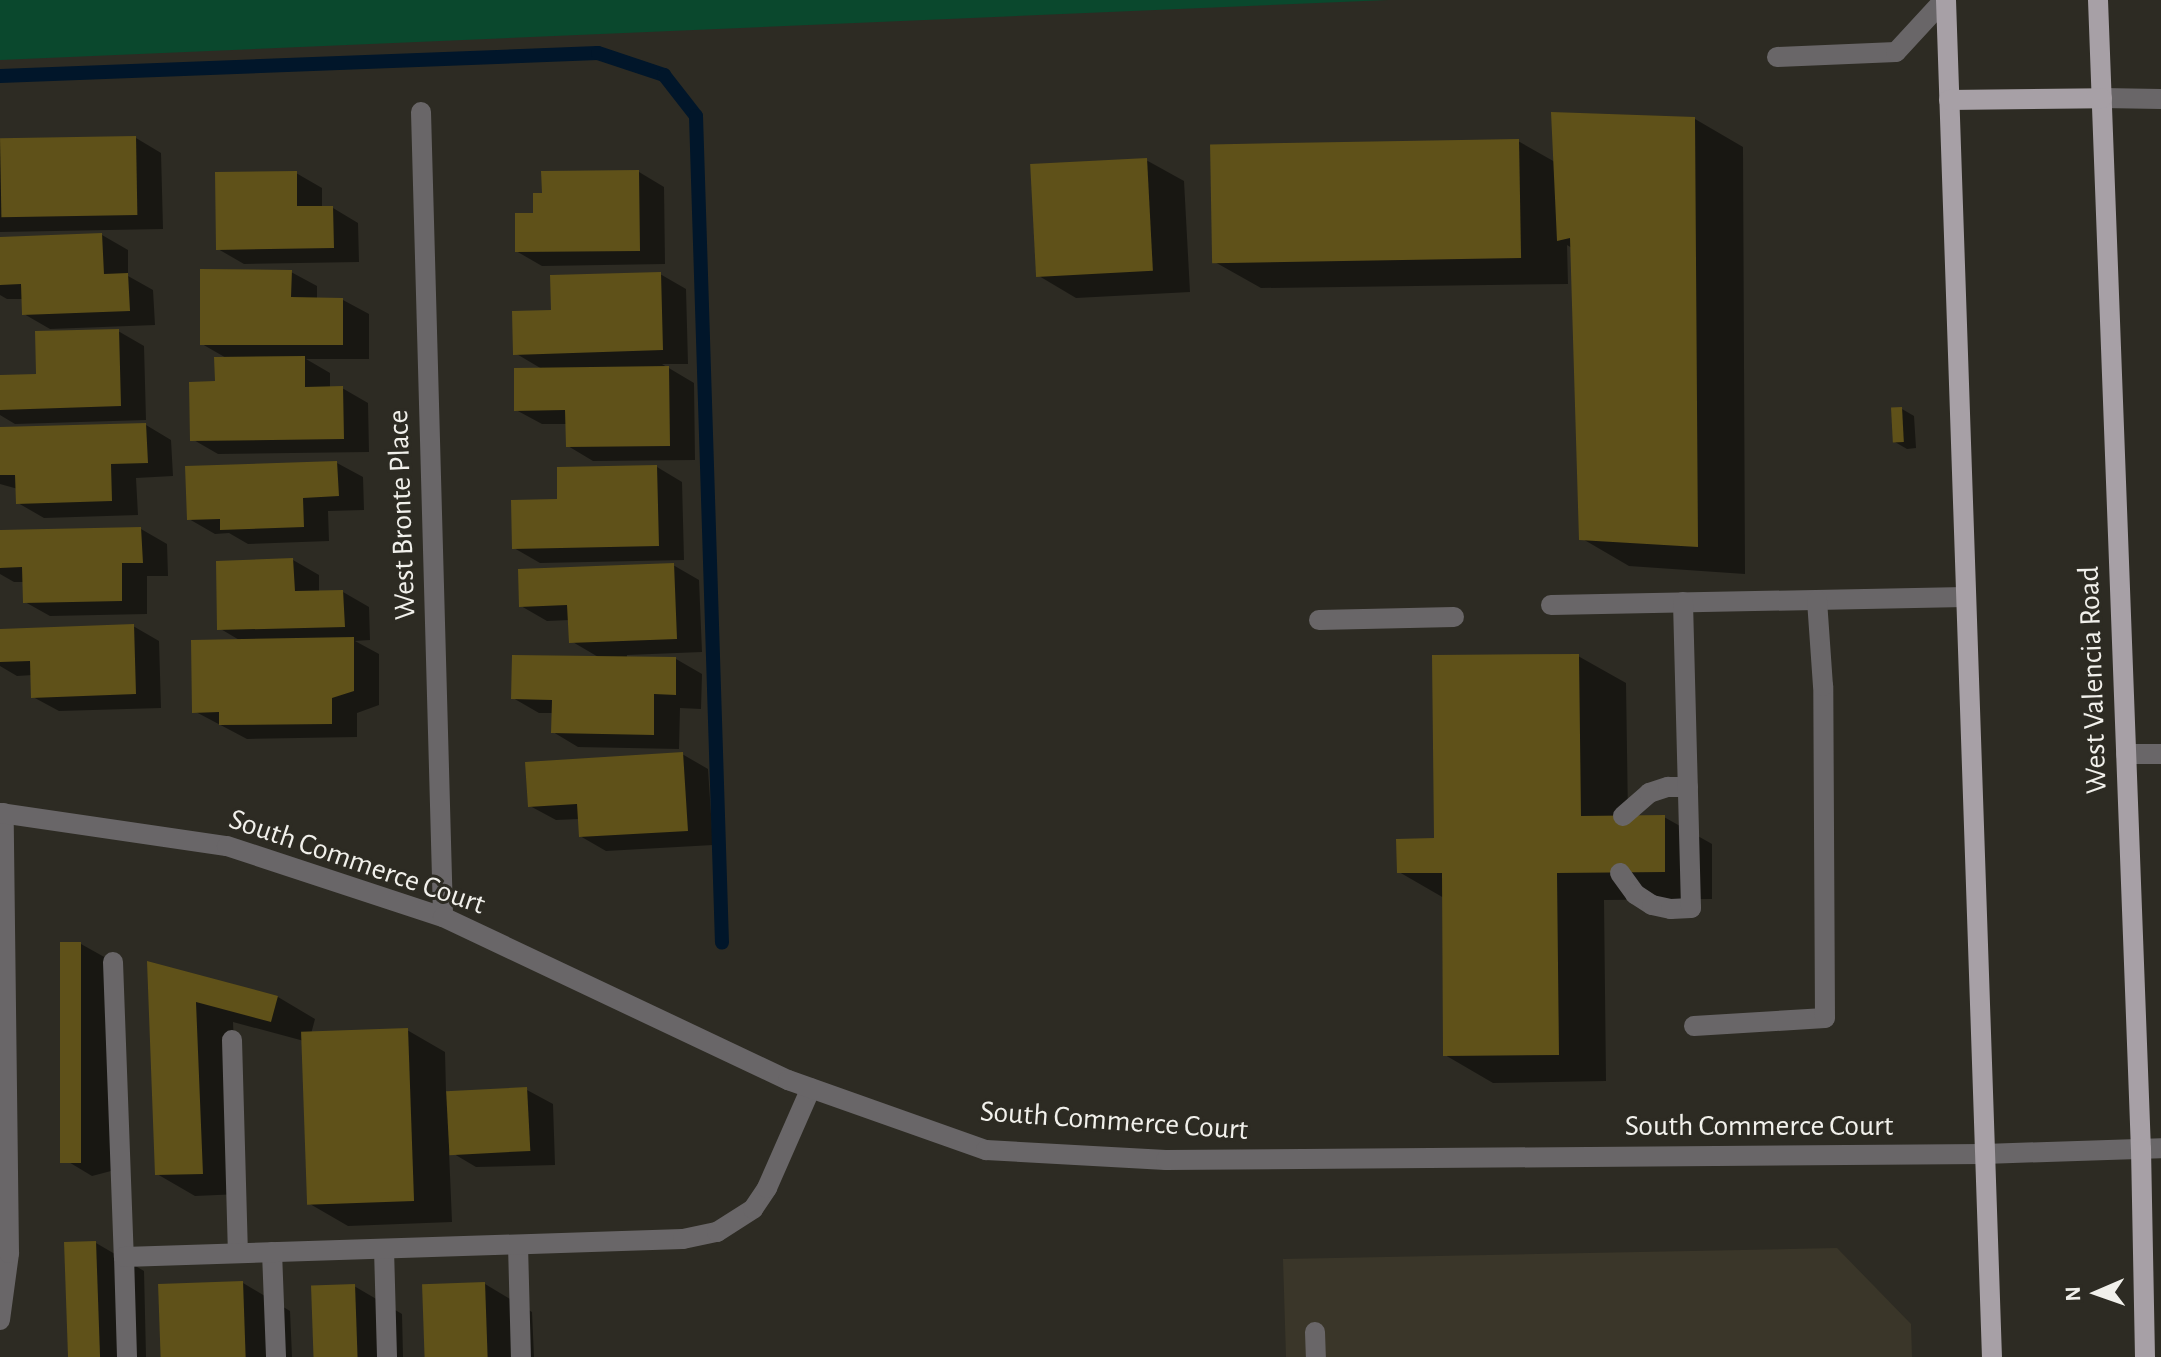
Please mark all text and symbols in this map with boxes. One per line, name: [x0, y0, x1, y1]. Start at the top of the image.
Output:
street label: West Bronte Place: [380, 409, 424, 621]
street label: West Valencia Road: [2071, 565, 2115, 795]
street label: South Commerce Court: [224, 801, 490, 923]
street label: South Commerce Court: [979, 1094, 1249, 1148]
street label: South Commerce Court: [1625, 1108, 1893, 1144]
north arrow: [2057, 1253, 2137, 1333]
text: N: [2062, 1286, 2084, 1302]

